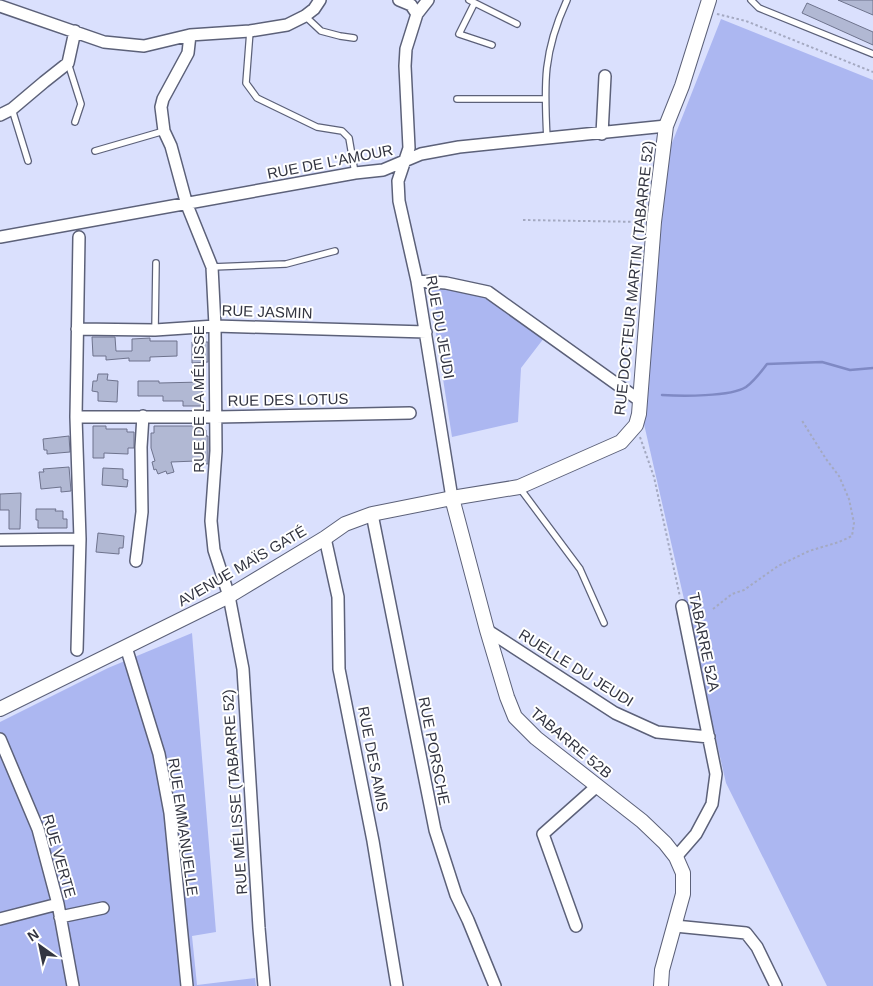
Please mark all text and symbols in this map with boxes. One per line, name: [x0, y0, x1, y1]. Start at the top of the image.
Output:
street label: RUE DOCTEUR MARTIN (TABARRE 52): [611, 140, 656, 416]
street label: RUE DE L'AMOUR: [266, 141, 394, 182]
street label: RUE DU JEUDI: [423, 274, 458, 380]
street label: RUE JASMIN: [221, 301, 313, 322]
street label: RUE DE LA MÉLISSE: [190, 325, 207, 473]
street label: RUE DES LOTUS: [227, 390, 349, 409]
street label: AVENUE MAÏS GATÉ: [175, 522, 309, 609]
street label: TABARRE 52A: [686, 591, 723, 693]
street label: RUELLE DU JEUDI: [516, 625, 637, 710]
street label: RUE MÉLISSE (TABARRE 52): [219, 689, 250, 895]
street label: RUE PORSCHE: [416, 695, 453, 807]
street label: TABARRE 52B: [527, 704, 615, 781]
street label: RUE DES AMIS: [355, 705, 392, 813]
street label: RUE EMMANUELLE: [165, 757, 202, 897]
street label: RUE VERTE: [40, 812, 79, 899]
north arrow: [15, 921, 65, 971]
text: N: [24, 926, 42, 945]

